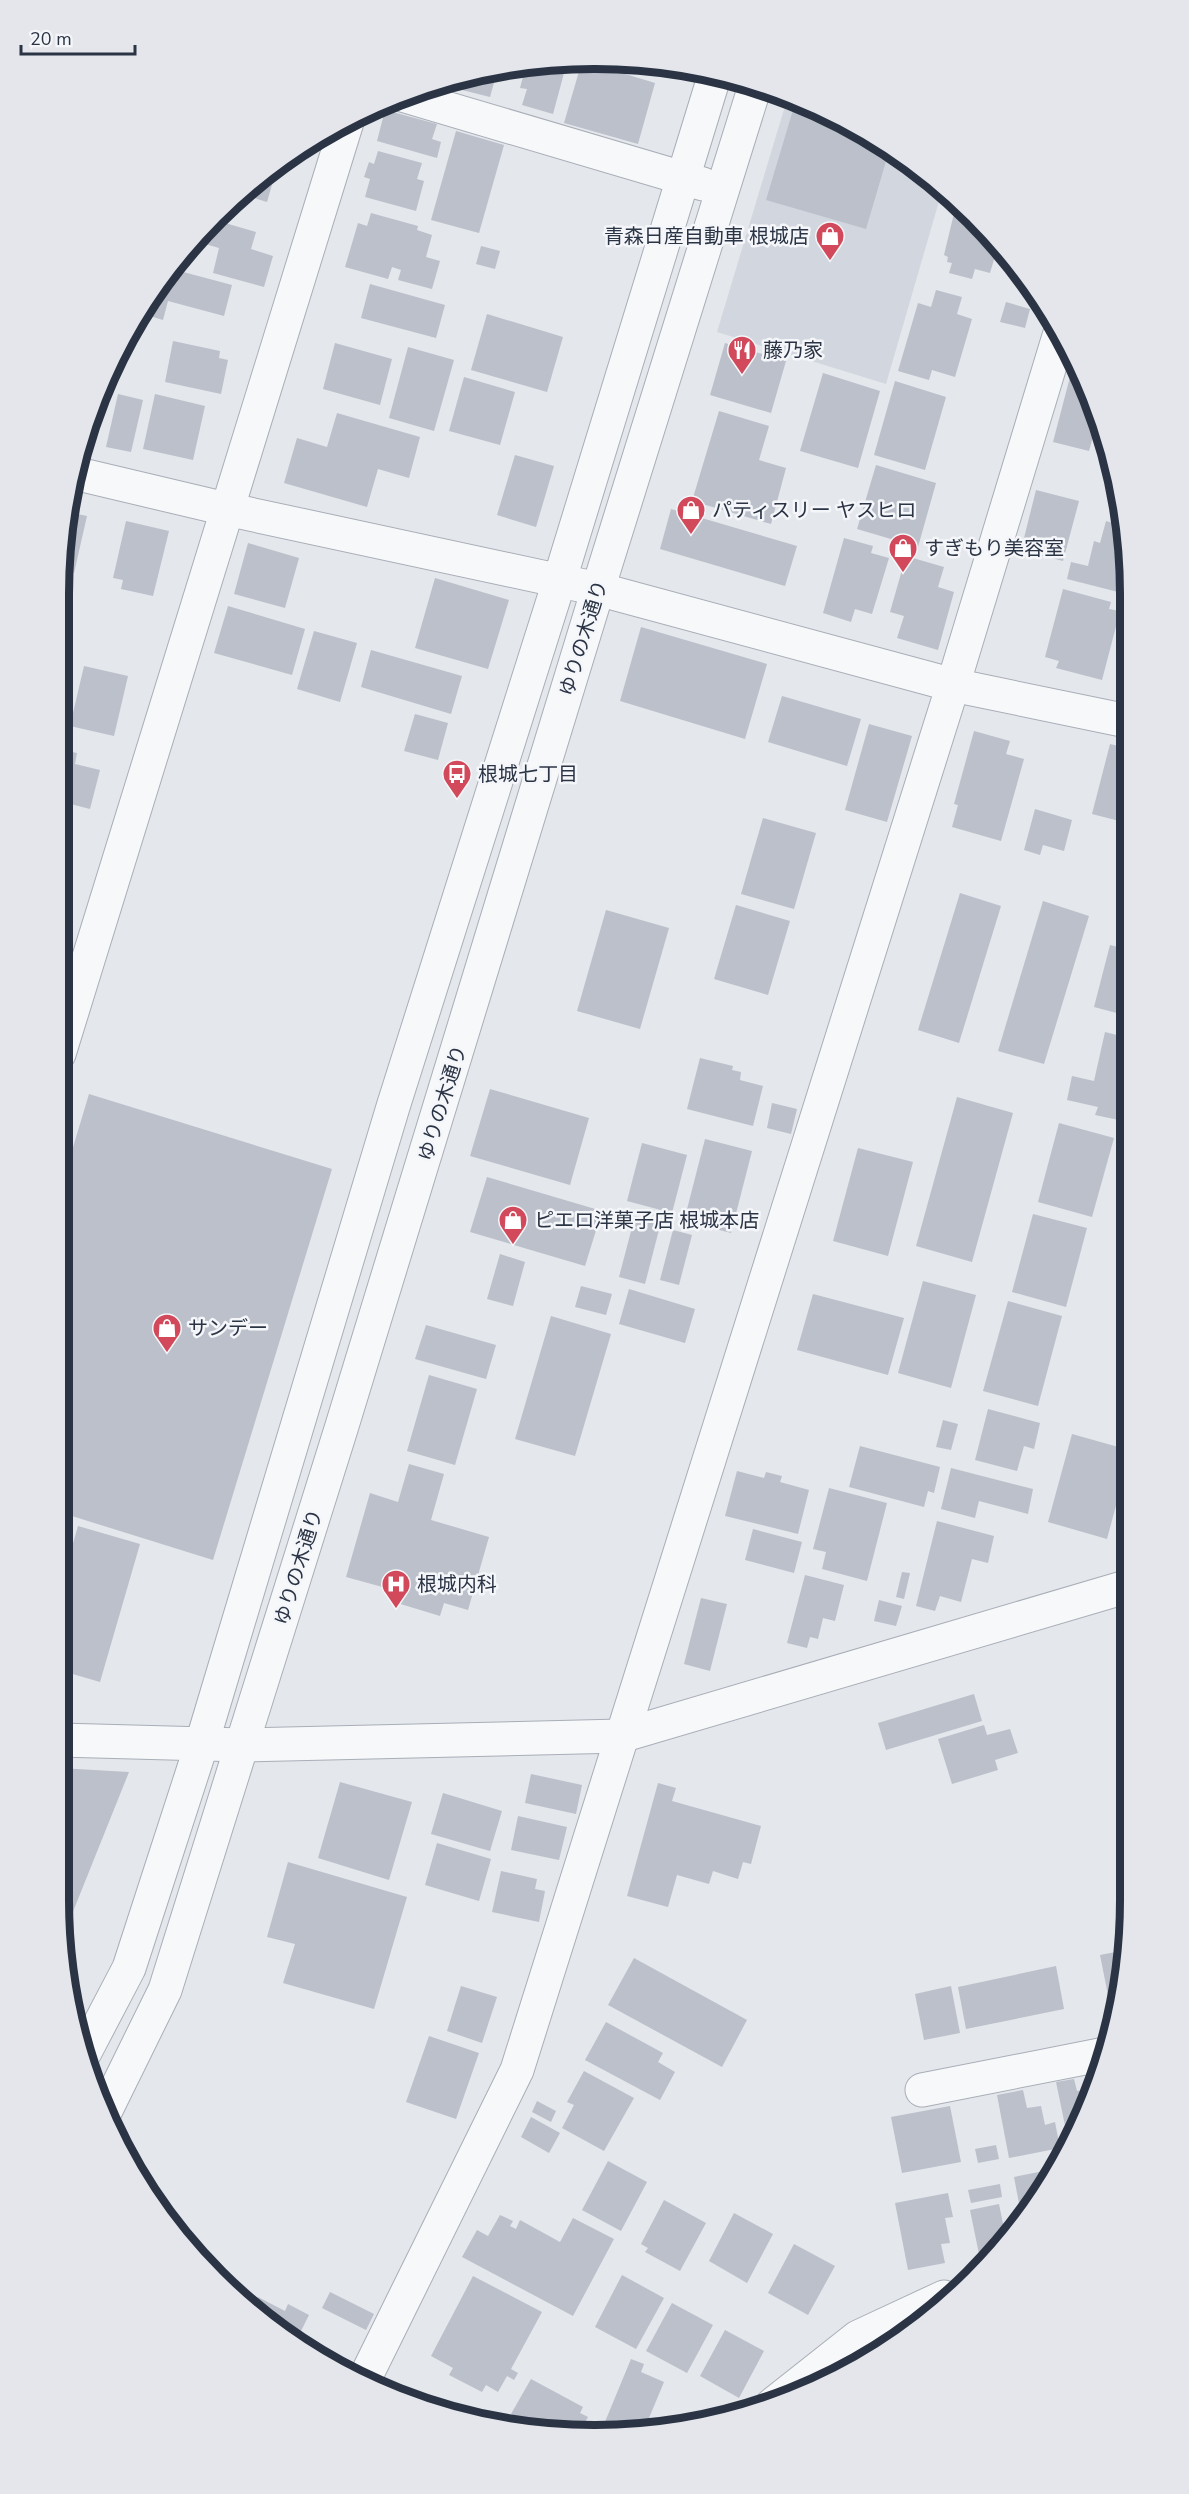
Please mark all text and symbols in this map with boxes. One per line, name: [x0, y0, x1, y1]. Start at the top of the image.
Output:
scale bar: [21, 18, 135, 56]
text: 20 m: [30, 27, 72, 51]
shop icon: 青森日産自動車 根城店: [814, 220, 846, 262]
place label: 青森日産自動車 根城店: [604, 223, 809, 250]
restaurant icon: 藤乃家: [726, 334, 758, 376]
place label: 藤乃家: [763, 337, 823, 364]
shop icon: パティスリー ヤスヒロ: [675, 494, 707, 536]
place label: パティスリー ヤスヒロ: [712, 497, 916, 524]
shop icon: すぎもり美容室: [887, 532, 919, 574]
place label: すぎもり美容室: [924, 535, 1064, 562]
street label: ゆりの木通り: [553, 577, 614, 699]
bus stop icon: 根城七丁目: [441, 758, 473, 800]
place label: 根城七丁目: [478, 761, 578, 788]
street label: ゆりの木通り: [412, 1042, 473, 1164]
shop icon: ピエロ洋菓子店 根城本店: [497, 1204, 529, 1246]
place label: ピエロ洋菓子店 根城本店: [534, 1207, 759, 1234]
shop icon: サンデー: [151, 1312, 183, 1354]
place label: サンデー: [188, 1315, 268, 1342]
street label: ゆりの木通り: [268, 1506, 329, 1628]
hospital icon: 根城内科: [380, 1568, 412, 1610]
place label: 根城内科: [417, 1571, 497, 1598]

